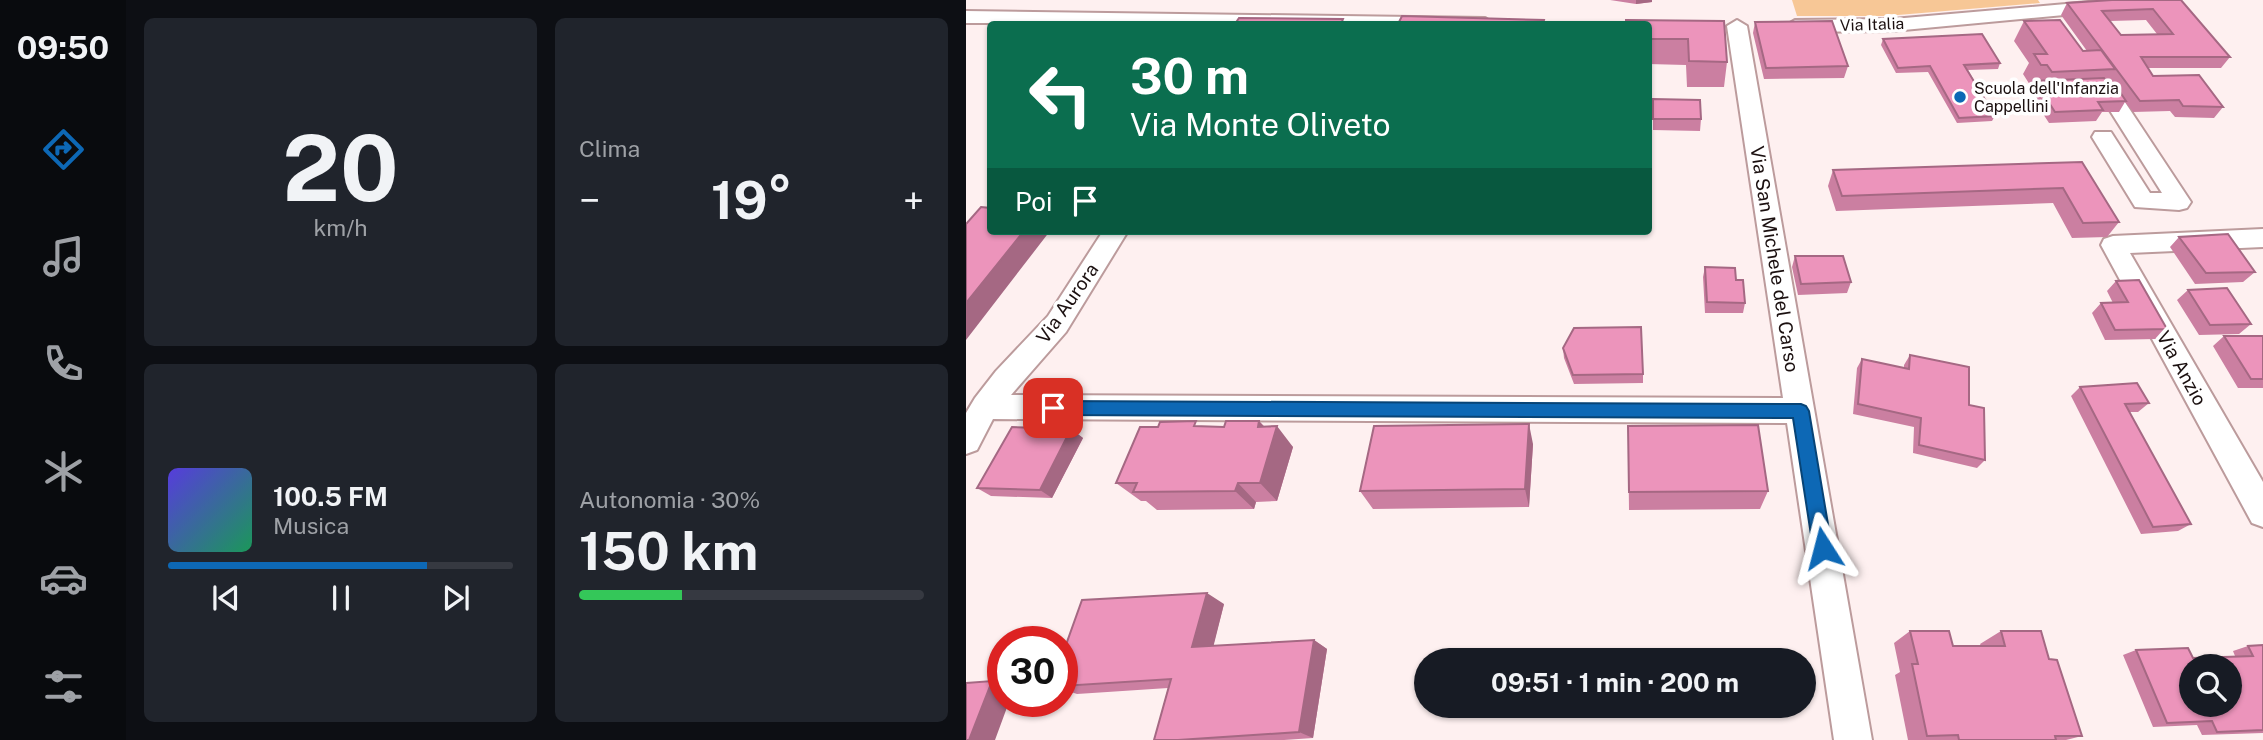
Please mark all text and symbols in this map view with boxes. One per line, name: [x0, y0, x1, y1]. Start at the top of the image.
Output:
street label: Via Italia: [1839, 14, 1905, 35]
text: 09:50: [17, 29, 109, 66]
text: 30 m: [1130, 47, 1249, 105]
icon: left: [1015, 49, 1106, 140]
place label: Scuola dell'Infanzia Cappellini: [1974, 79, 2119, 116]
marker: Scuola dell'Infanzia Cappellini: [1952, 89, 1968, 105]
text: Via Monte Oliveto: [1130, 106, 1391, 143]
text: 20: [282, 115, 399, 221]
icon: directions: [39, 125, 88, 174]
text: Clima: [579, 135, 640, 162]
street label: Via San Michele del Carso: [1746, 144, 1804, 374]
text: 19°: [711, 170, 792, 231]
text: −: [579, 178, 600, 223]
text: +: [903, 178, 924, 223]
icon: arrive: [1066, 182, 1104, 220]
text: Poi: [1015, 186, 1052, 217]
text: km/h: [313, 214, 368, 241]
icon: music: [39, 232, 88, 281]
street label: Via Aurora: [1031, 259, 1103, 347]
street label: Via Anzio: [2153, 327, 2211, 409]
icon: phone: [39, 339, 88, 388]
pin: [1023, 378, 1083, 438]
icon: arrive: [1034, 389, 1072, 427]
icon: climate: [39, 447, 88, 496]
text: 100.5 FM: [273, 481, 388, 512]
text: Autonomia · 30%: [579, 486, 760, 513]
position arrow: [1786, 511, 1860, 585]
text: Musica: [273, 512, 349, 539]
text: 150 km: [579, 521, 758, 582]
icon: car: [39, 554, 88, 603]
icon: previous: [207, 579, 245, 617]
icon: pause: [322, 579, 360, 617]
icon: next: [437, 579, 475, 617]
speed limit sign: 30: [987, 626, 1078, 717]
map controls: [2179, 654, 2242, 717]
button: search: [2179, 654, 2242, 717]
icon: filters: [39, 662, 88, 711]
text: 09:51 · 1 min · 200 m: [1491, 667, 1739, 698]

